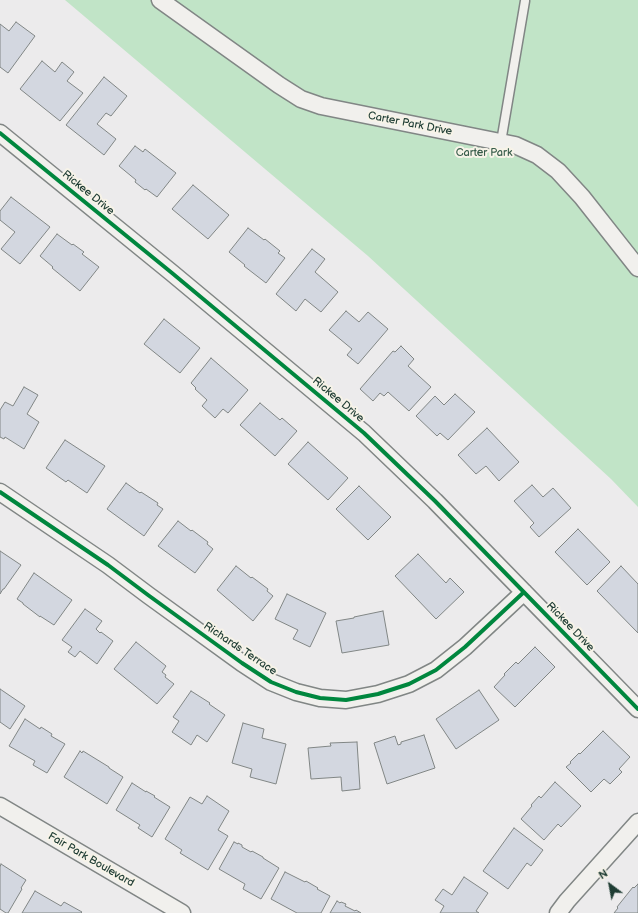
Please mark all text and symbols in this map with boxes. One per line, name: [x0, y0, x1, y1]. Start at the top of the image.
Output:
street label: Carter Park Drive: [367, 109, 453, 139]
park label: Carter Park: [456, 146, 512, 160]
street label: Rickee Drive: [59, 168, 117, 218]
street label: Rickee Drive: [310, 375, 366, 425]
street label: Rickee Drive: [543, 600, 597, 654]
street label: Richards Terrace: [201, 620, 279, 678]
street label: Fair Park Boulevard: [46, 830, 136, 890]
north arrow: [590, 865, 630, 905]
text: N: [596, 867, 610, 882]

